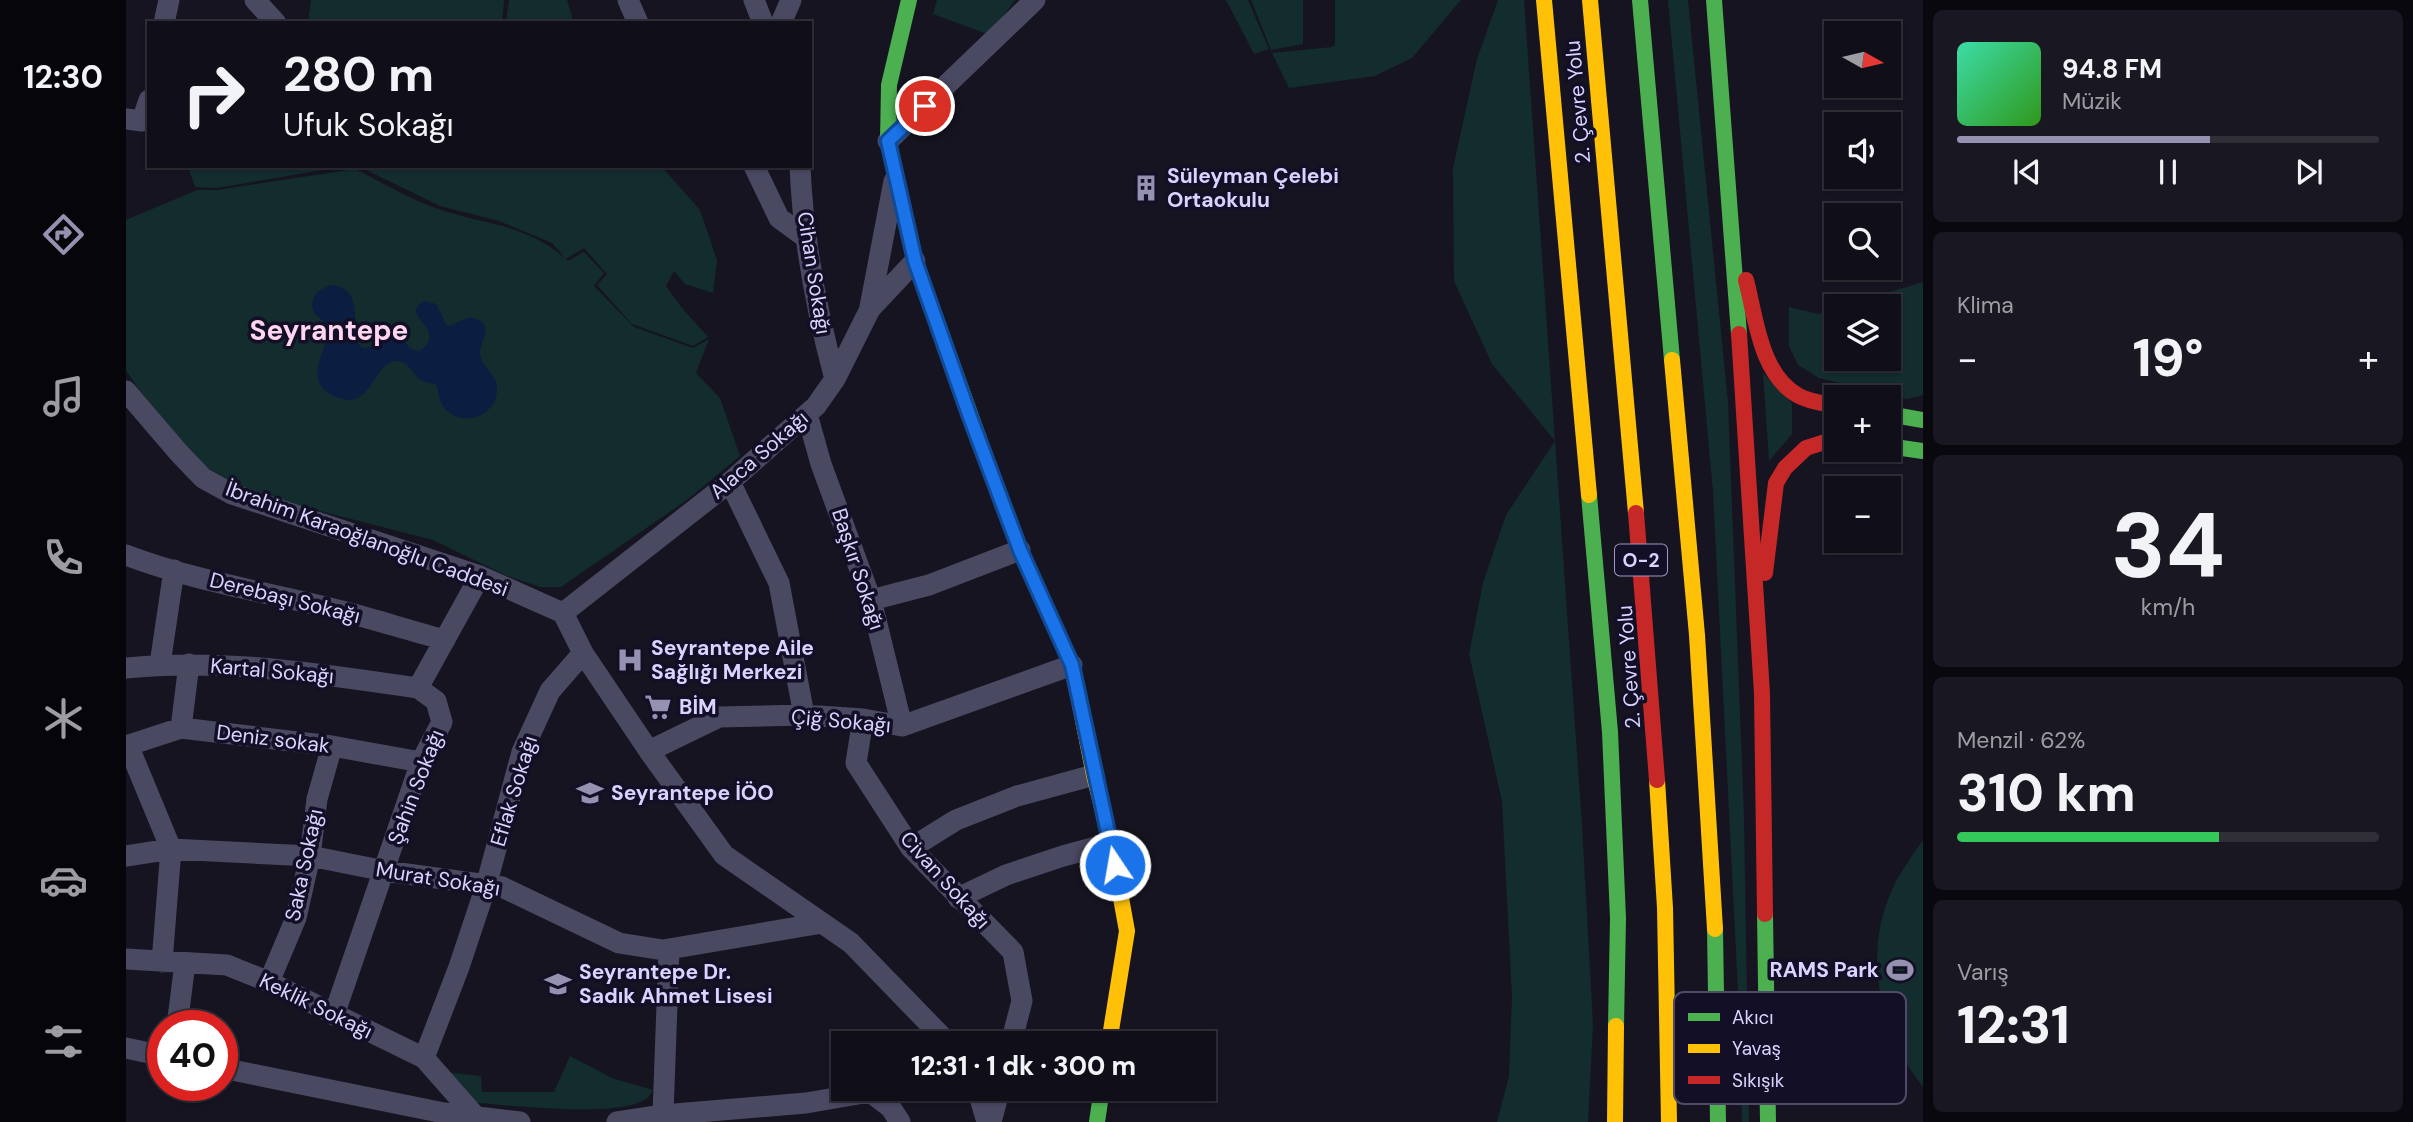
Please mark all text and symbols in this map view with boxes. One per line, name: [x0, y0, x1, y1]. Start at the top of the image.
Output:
north arrow: [1824, 21, 1900, 98]
map controls: [1824, 21, 1901, 553]
street label: 2. Çevre Yolu: [1559, 39, 1597, 165]
text: 280 m: [283, 42, 434, 106]
icon: right: [168, 49, 259, 140]
text: 94.8 FM: [2062, 52, 2162, 86]
text: 12:30: [23, 56, 103, 98]
pin: [895, 76, 955, 136]
text: Müzik: [2062, 86, 2122, 116]
icon: arrive: [906, 87, 944, 125]
text: Ufuk Sokağı: [283, 104, 454, 146]
button: sound: [1824, 112, 1901, 189]
icon: previous: [2008, 153, 2046, 191]
icon: pause: [2149, 153, 2187, 191]
icon: next: [2290, 153, 2328, 191]
place label: Süleyman Çelebi Ortaokulu: [1167, 162, 1339, 214]
building icon: Süleyman Çelebi Ortaokulu: [1131, 173, 1161, 203]
button: search: [1824, 203, 1901, 280]
icon: directions: [39, 210, 88, 259]
street label: Cihan Sokağı: [790, 210, 838, 336]
text: Klima: [1957, 290, 2014, 320]
button: layers: [1824, 294, 1901, 371]
district label: Seyrantepe: [250, 312, 408, 349]
text: 19°: [2132, 324, 2204, 392]
text: −: [1957, 334, 1978, 384]
text: +: [2358, 334, 2379, 384]
icon: music: [39, 372, 88, 421]
button: +: [1824, 385, 1901, 462]
street label: Alaca Sokağı: [704, 404, 814, 506]
street label: İbrahim Karaoğlanoğlu Caddesi: [222, 475, 512, 603]
button: −: [1824, 476, 1901, 553]
text: 34: [2111, 487, 2225, 605]
street label: Başkır Sokağı: [825, 505, 891, 633]
icon: phone: [39, 533, 88, 582]
road number: O-2: [1615, 544, 1667, 576]
street label: Derebaşı Sokağı: [207, 566, 363, 630]
text: km/h: [2141, 592, 2195, 622]
street label: 2. Çevre Yolu: [1611, 604, 1647, 730]
place label: Seyrantepe Aile Sağlığı Merkezi: [651, 634, 814, 686]
hospital icon: Seyrantepe Aile Sağlığı Merkezi: [615, 645, 645, 675]
street label: Kartal Sokağı: [209, 652, 335, 690]
supermarket icon: BİM: [643, 692, 673, 722]
place label: BİM: [679, 693, 717, 721]
icon: climate: [39, 694, 88, 743]
street label: Çiğ Sokağı: [790, 703, 892, 739]
street label: Deniz sokak: [215, 718, 332, 760]
text: Menzil · 62%: [1957, 725, 2085, 755]
street label: Şahin Sokağı: [381, 726, 451, 848]
street label: Eflak Sokağı: [484, 732, 544, 850]
text: 310 km: [1957, 759, 2136, 827]
school or university icon: Seyrantepe İÖO: [575, 778, 605, 808]
place label: Seyrantepe İÖO: [611, 779, 774, 807]
street label: Saka Sokağı: [278, 806, 330, 924]
street label: Civan Sokağı: [894, 825, 996, 935]
position arrow: [1078, 828, 1152, 902]
street label: Murat Sokağı: [374, 855, 502, 903]
icon: car: [39, 856, 88, 905]
sports icon: RAMS Park: [1885, 955, 1915, 985]
place label: RAMS Park: [1769, 956, 1879, 984]
text: Varış: [1957, 957, 2009, 987]
place label: Seyrantepe Dr. Sadık Ahmet Lisesi: [579, 958, 773, 1010]
street label: Keklik Sokağı: [255, 967, 377, 1045]
school or university icon: Seyrantepe Dr. Sadık Ahmet Lisesi: [543, 969, 573, 999]
text: 12:31: [1957, 991, 2070, 1059]
legend: [1674, 992, 1906, 1104]
text: Akıcı: [1732, 1005, 1774, 1030]
speed limit sign: 40: [147, 1010, 238, 1101]
icon: filters: [39, 1017, 88, 1066]
text: Yavaş: [1732, 1036, 1781, 1061]
text: 12:31 · 1 dk · 300 m: [911, 1049, 1136, 1083]
text: Sıkışık: [1732, 1068, 1785, 1093]

